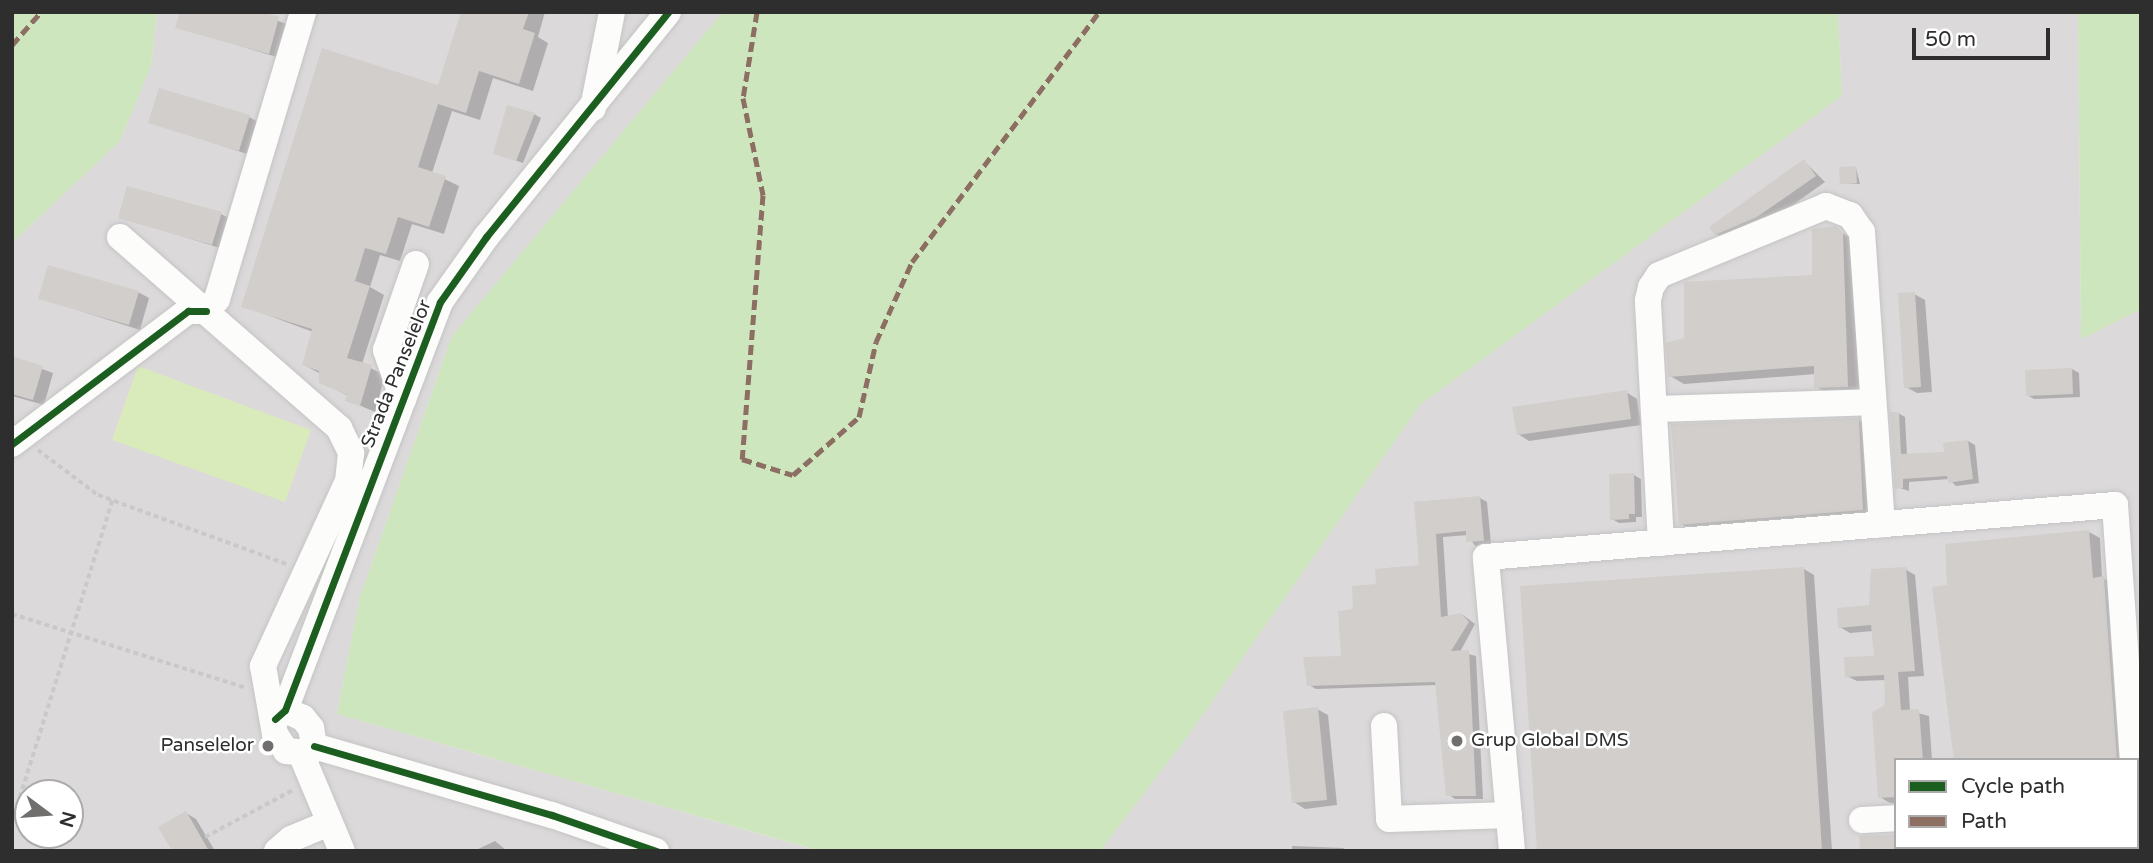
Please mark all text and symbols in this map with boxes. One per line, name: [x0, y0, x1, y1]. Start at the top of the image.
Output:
scale bar: [1915, 14, 2053, 58]
text: 50 m: [1925, 27, 1976, 52]
street label: Strada Panselelor: [357, 297, 437, 451]
place label: Grup Global DMS: [1471, 730, 1628, 752]
marker: Grup Global DMS: [1449, 733, 1465, 749]
place label: Panselelor: [161, 735, 254, 757]
marker: Panselelor: [260, 738, 276, 754]
legend: [1894, 758, 2139, 849]
text: Cycle path: [1961, 774, 2065, 799]
north arrow: [14, 779, 84, 849]
text: N: [55, 809, 80, 830]
text: Path: [1961, 809, 2007, 834]

